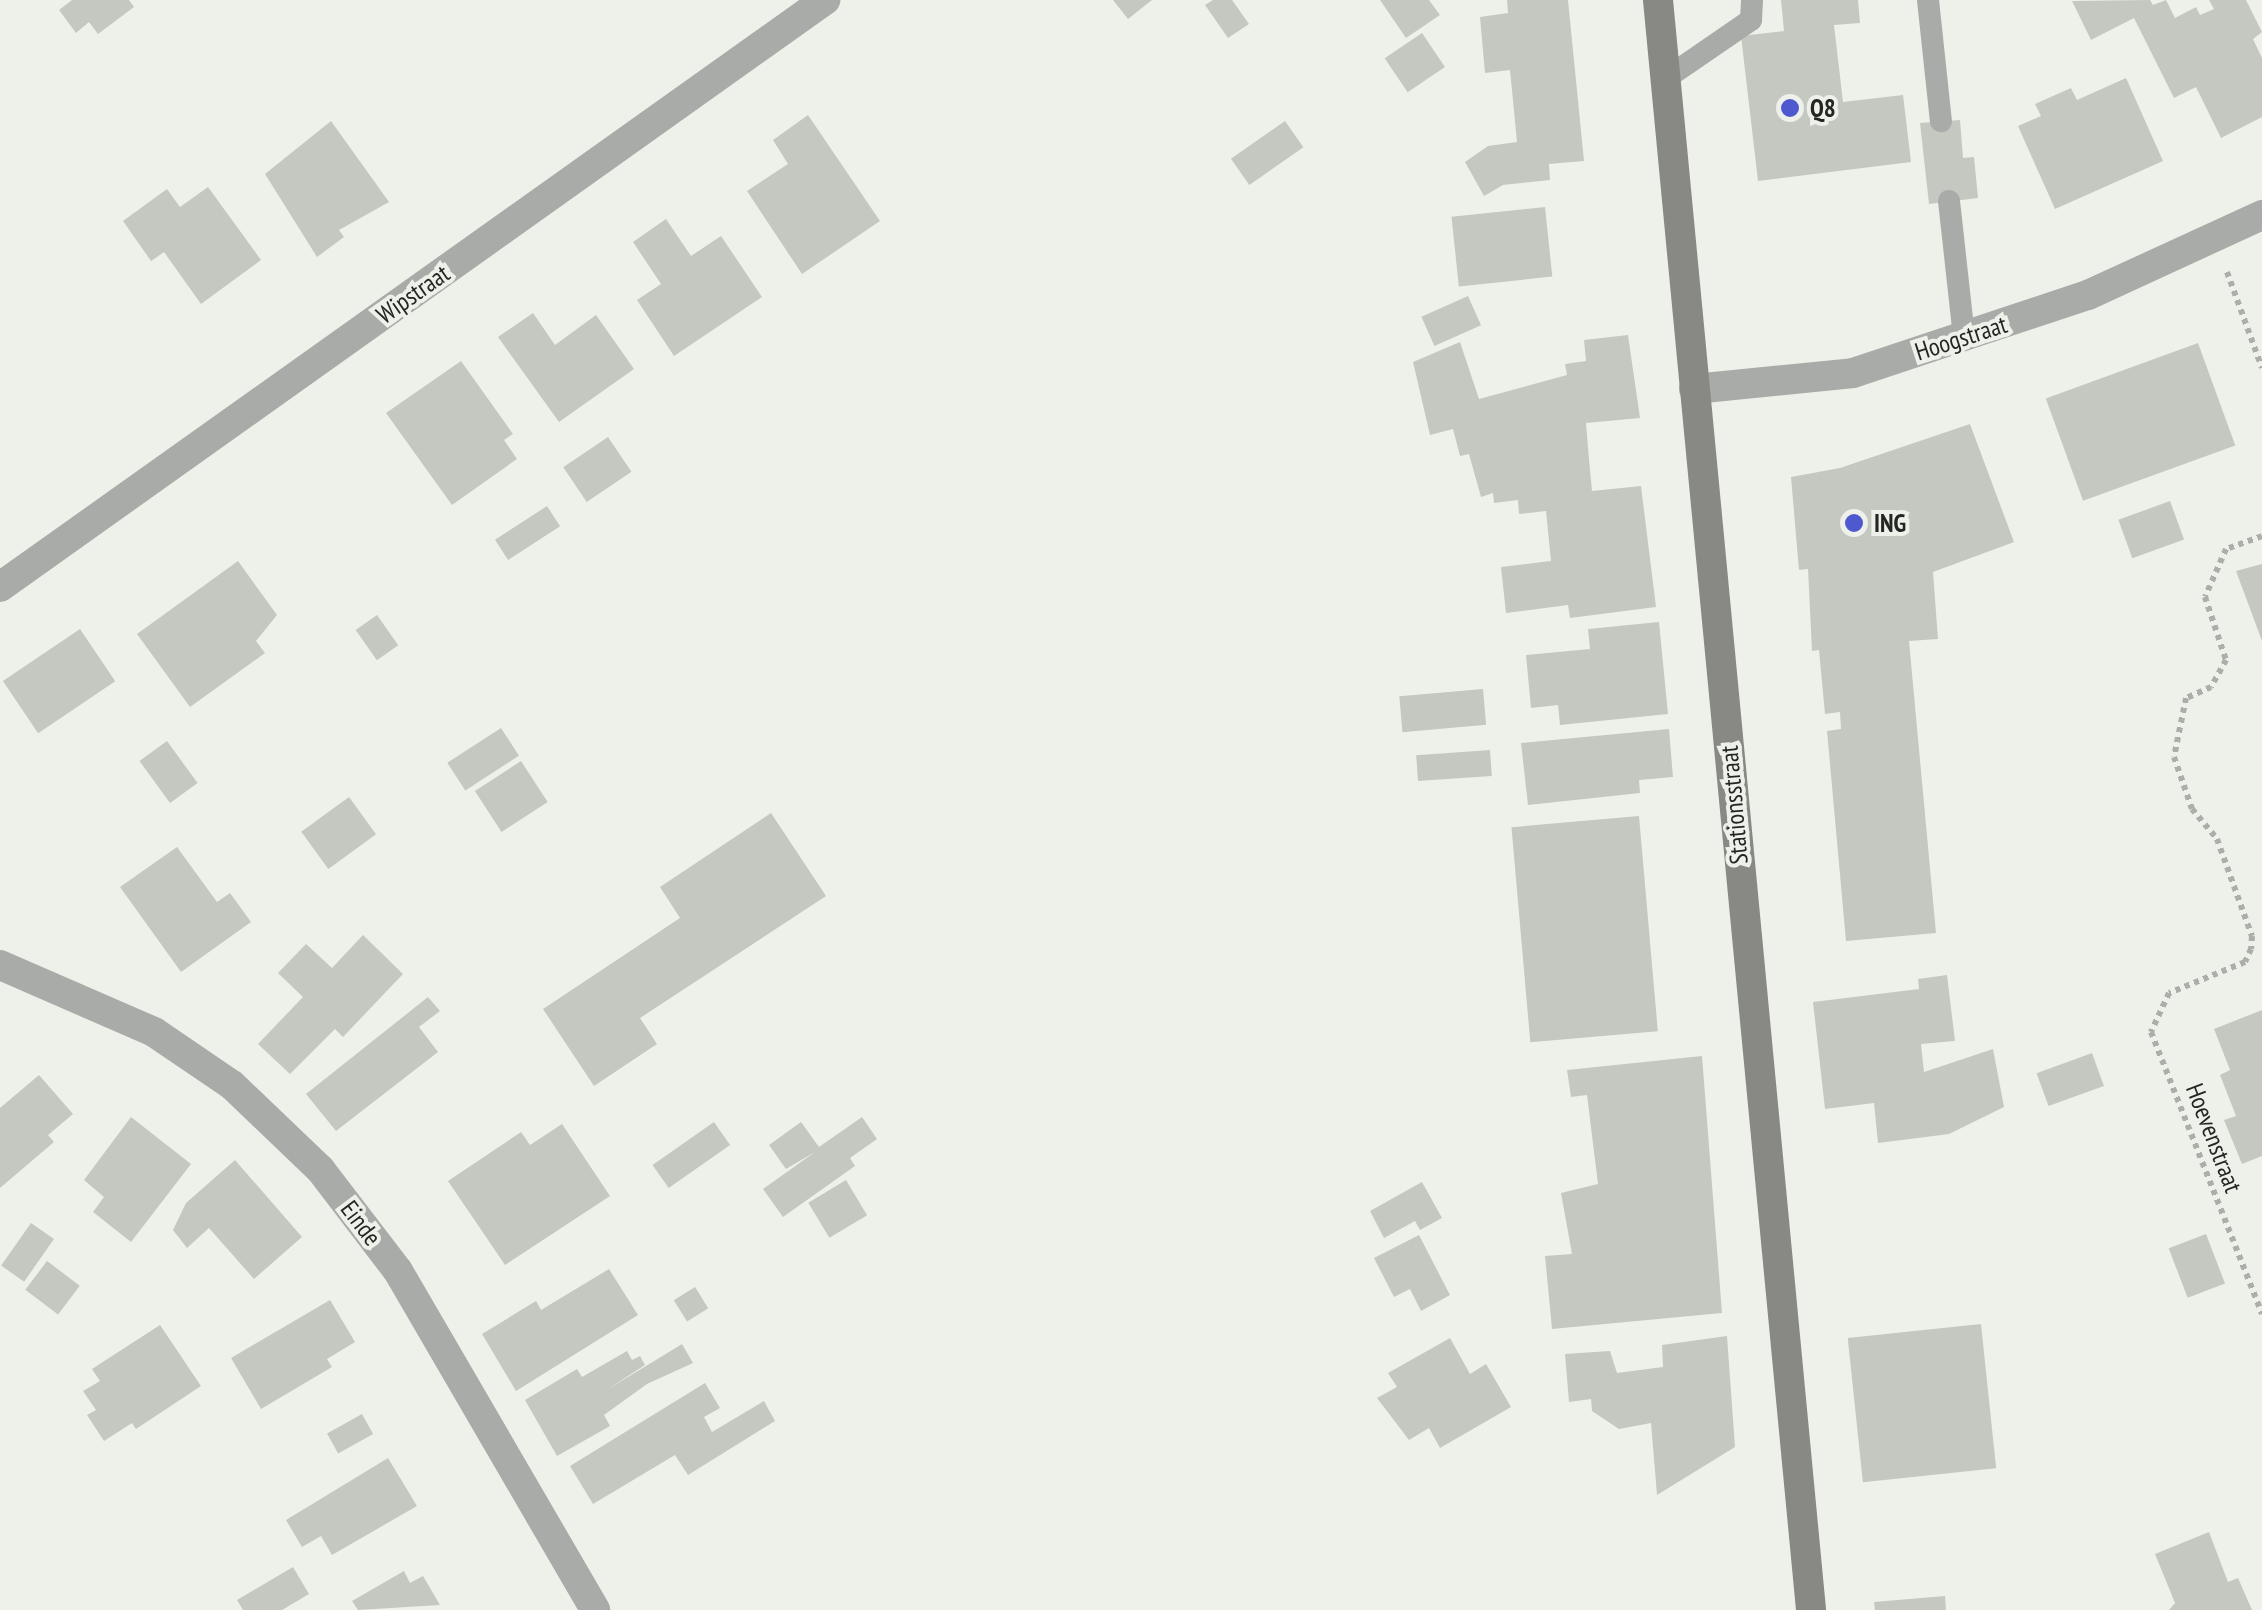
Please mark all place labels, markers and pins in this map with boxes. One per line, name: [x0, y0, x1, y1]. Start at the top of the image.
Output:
place label: Q8: [1810, 93, 1836, 123]
marker: Q8: [1779, 97, 1801, 119]
place label: ING: [1874, 508, 1906, 538]
marker: ING: [1843, 512, 1865, 534]

